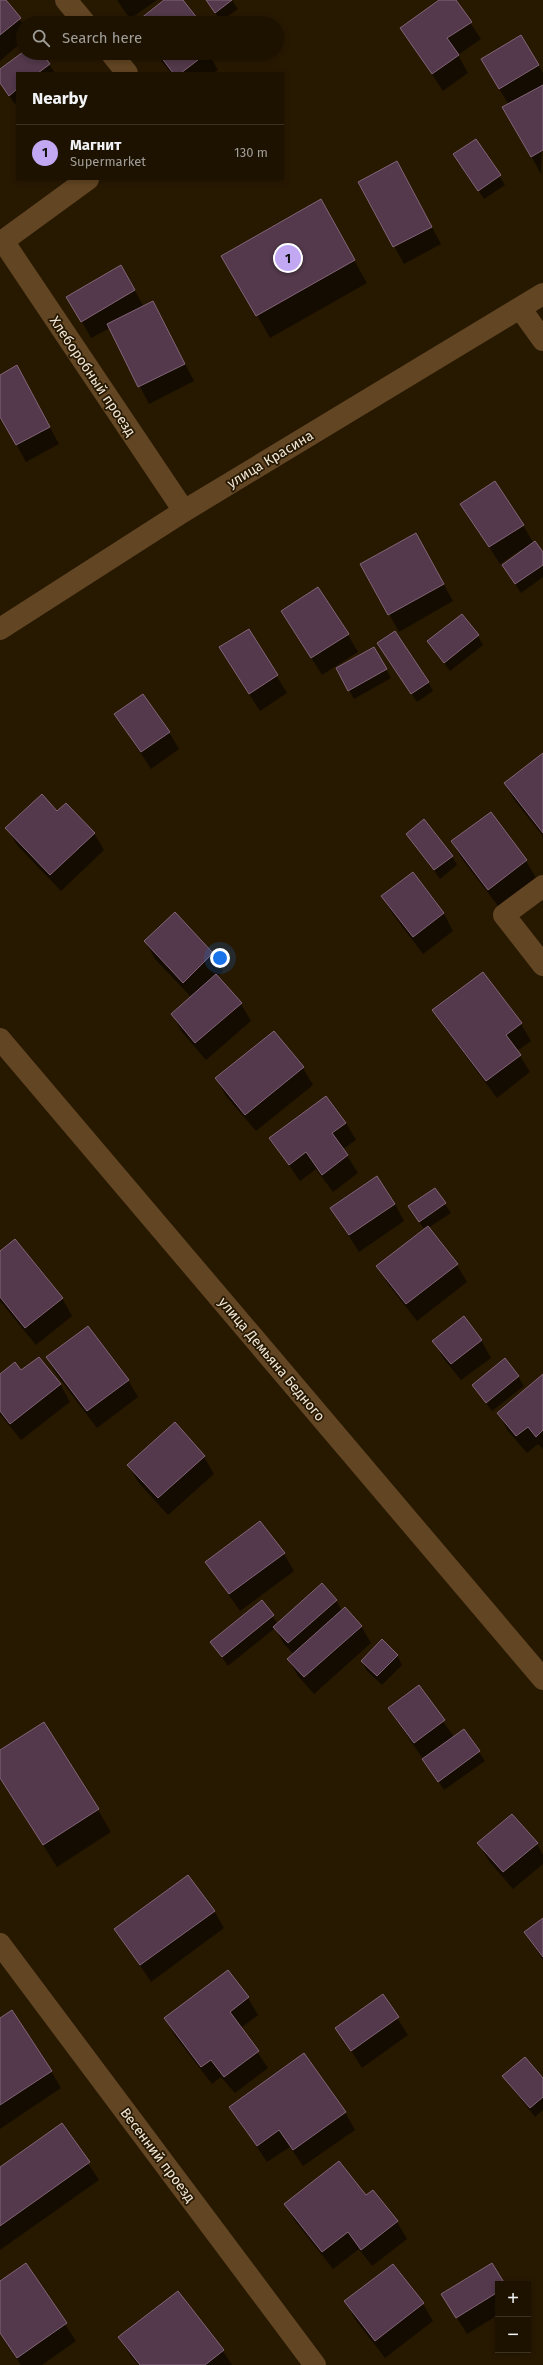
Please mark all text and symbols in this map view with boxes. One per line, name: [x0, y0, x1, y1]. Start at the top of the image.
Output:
search box: [16, 16, 284, 60]
icon: search: [30, 27, 52, 49]
text: Search here: [62, 29, 142, 47]
text: Nearby: [32, 88, 87, 109]
text: Магнит: [70, 136, 121, 154]
text: 1: [42, 145, 48, 160]
text: 130 m: [234, 145, 268, 160]
text: Supermarket: [70, 154, 146, 169]
pin: 1: [275, 243, 301, 273]
street label: Хлеборобный проезд: [46, 313, 139, 440]
street label: улица Красина: [224, 427, 317, 492]
your location: [210, 948, 230, 968]
street label: улица Демьяна Бедного: [215, 1294, 328, 1425]
street label: Весенний проезд: [117, 2105, 199, 2206]
map controls: [495, 2281, 531, 2353]
button: +: [495, 2281, 531, 2317]
button: −: [495, 2317, 531, 2353]

